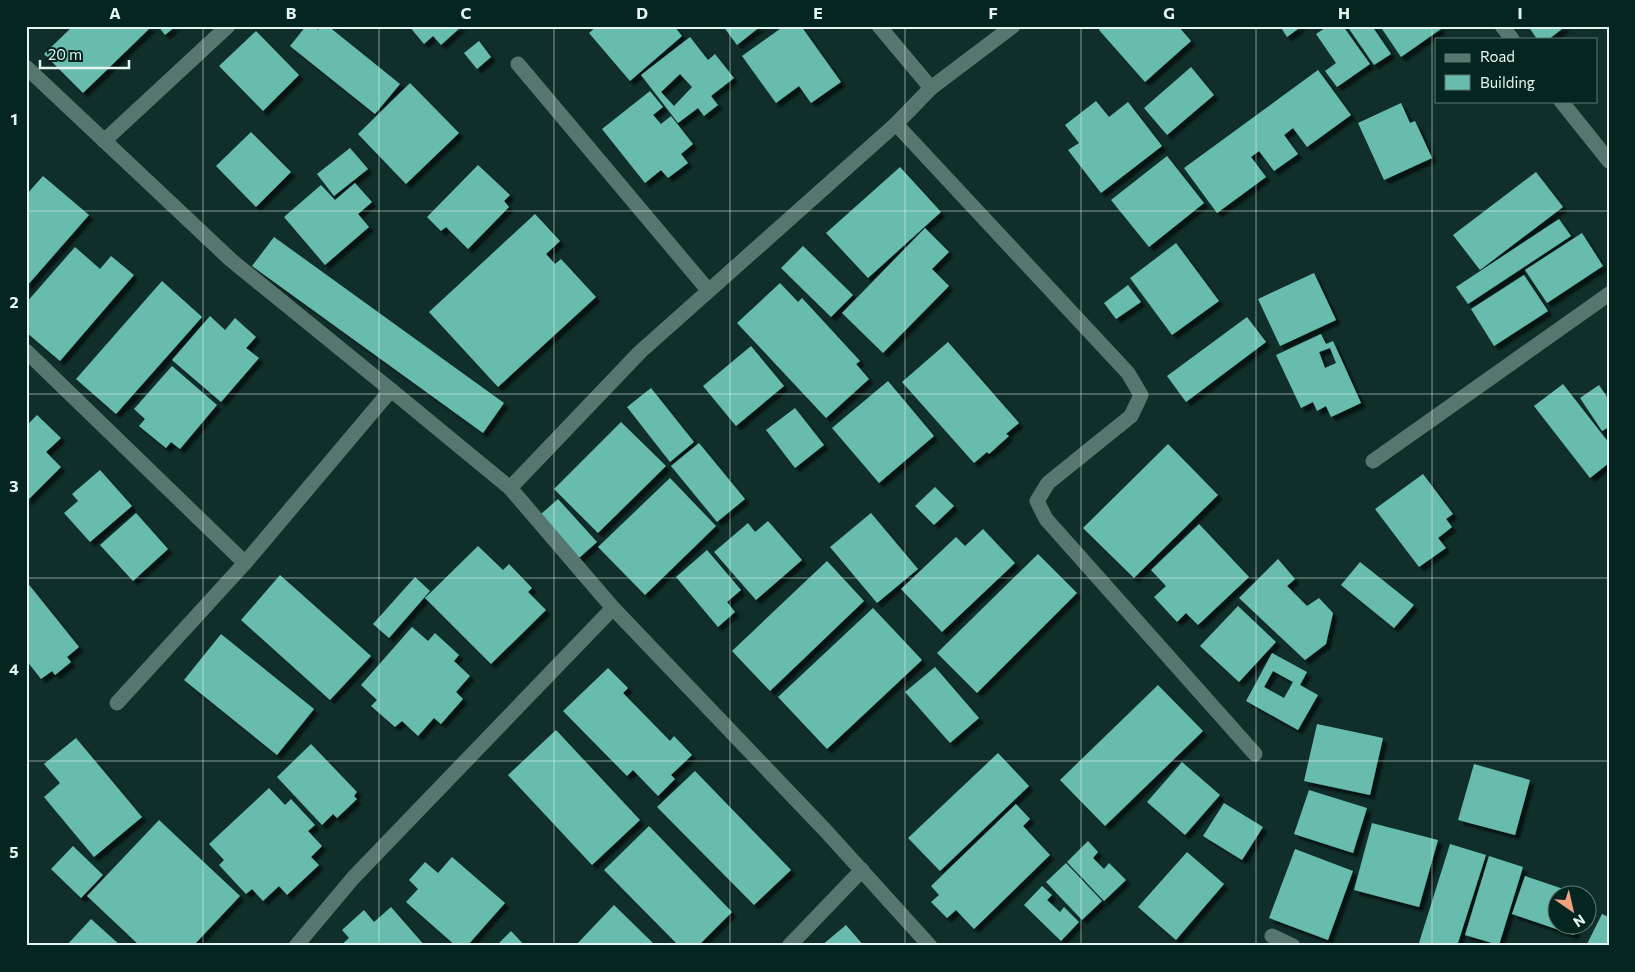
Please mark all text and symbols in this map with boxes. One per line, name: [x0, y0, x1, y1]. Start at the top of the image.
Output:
text: A: [109, 3, 121, 22]
text: B: [286, 3, 297, 22]
text: C: [461, 3, 472, 22]
text: D: [636, 3, 648, 22]
text: E: [813, 3, 823, 22]
text: F: [988, 3, 998, 22]
text: G: [1163, 3, 1175, 22]
text: H: [1338, 3, 1350, 22]
text: I: [1517, 3, 1523, 22]
scale bar: [40, 38, 129, 70]
legend: [1435, 38, 1598, 102]
text: 20 m: [48, 45, 82, 63]
text: Road: [1480, 47, 1515, 65]
text: Building: [1480, 73, 1535, 91]
text: 1: [10, 109, 18, 128]
text: 2: [9, 292, 19, 311]
text: 3: [9, 476, 19, 495]
text: 4: [9, 659, 19, 678]
text: 5: [9, 842, 19, 861]
north arrow: [1548, 884, 1598, 934]
text: N: [1570, 911, 1589, 931]

